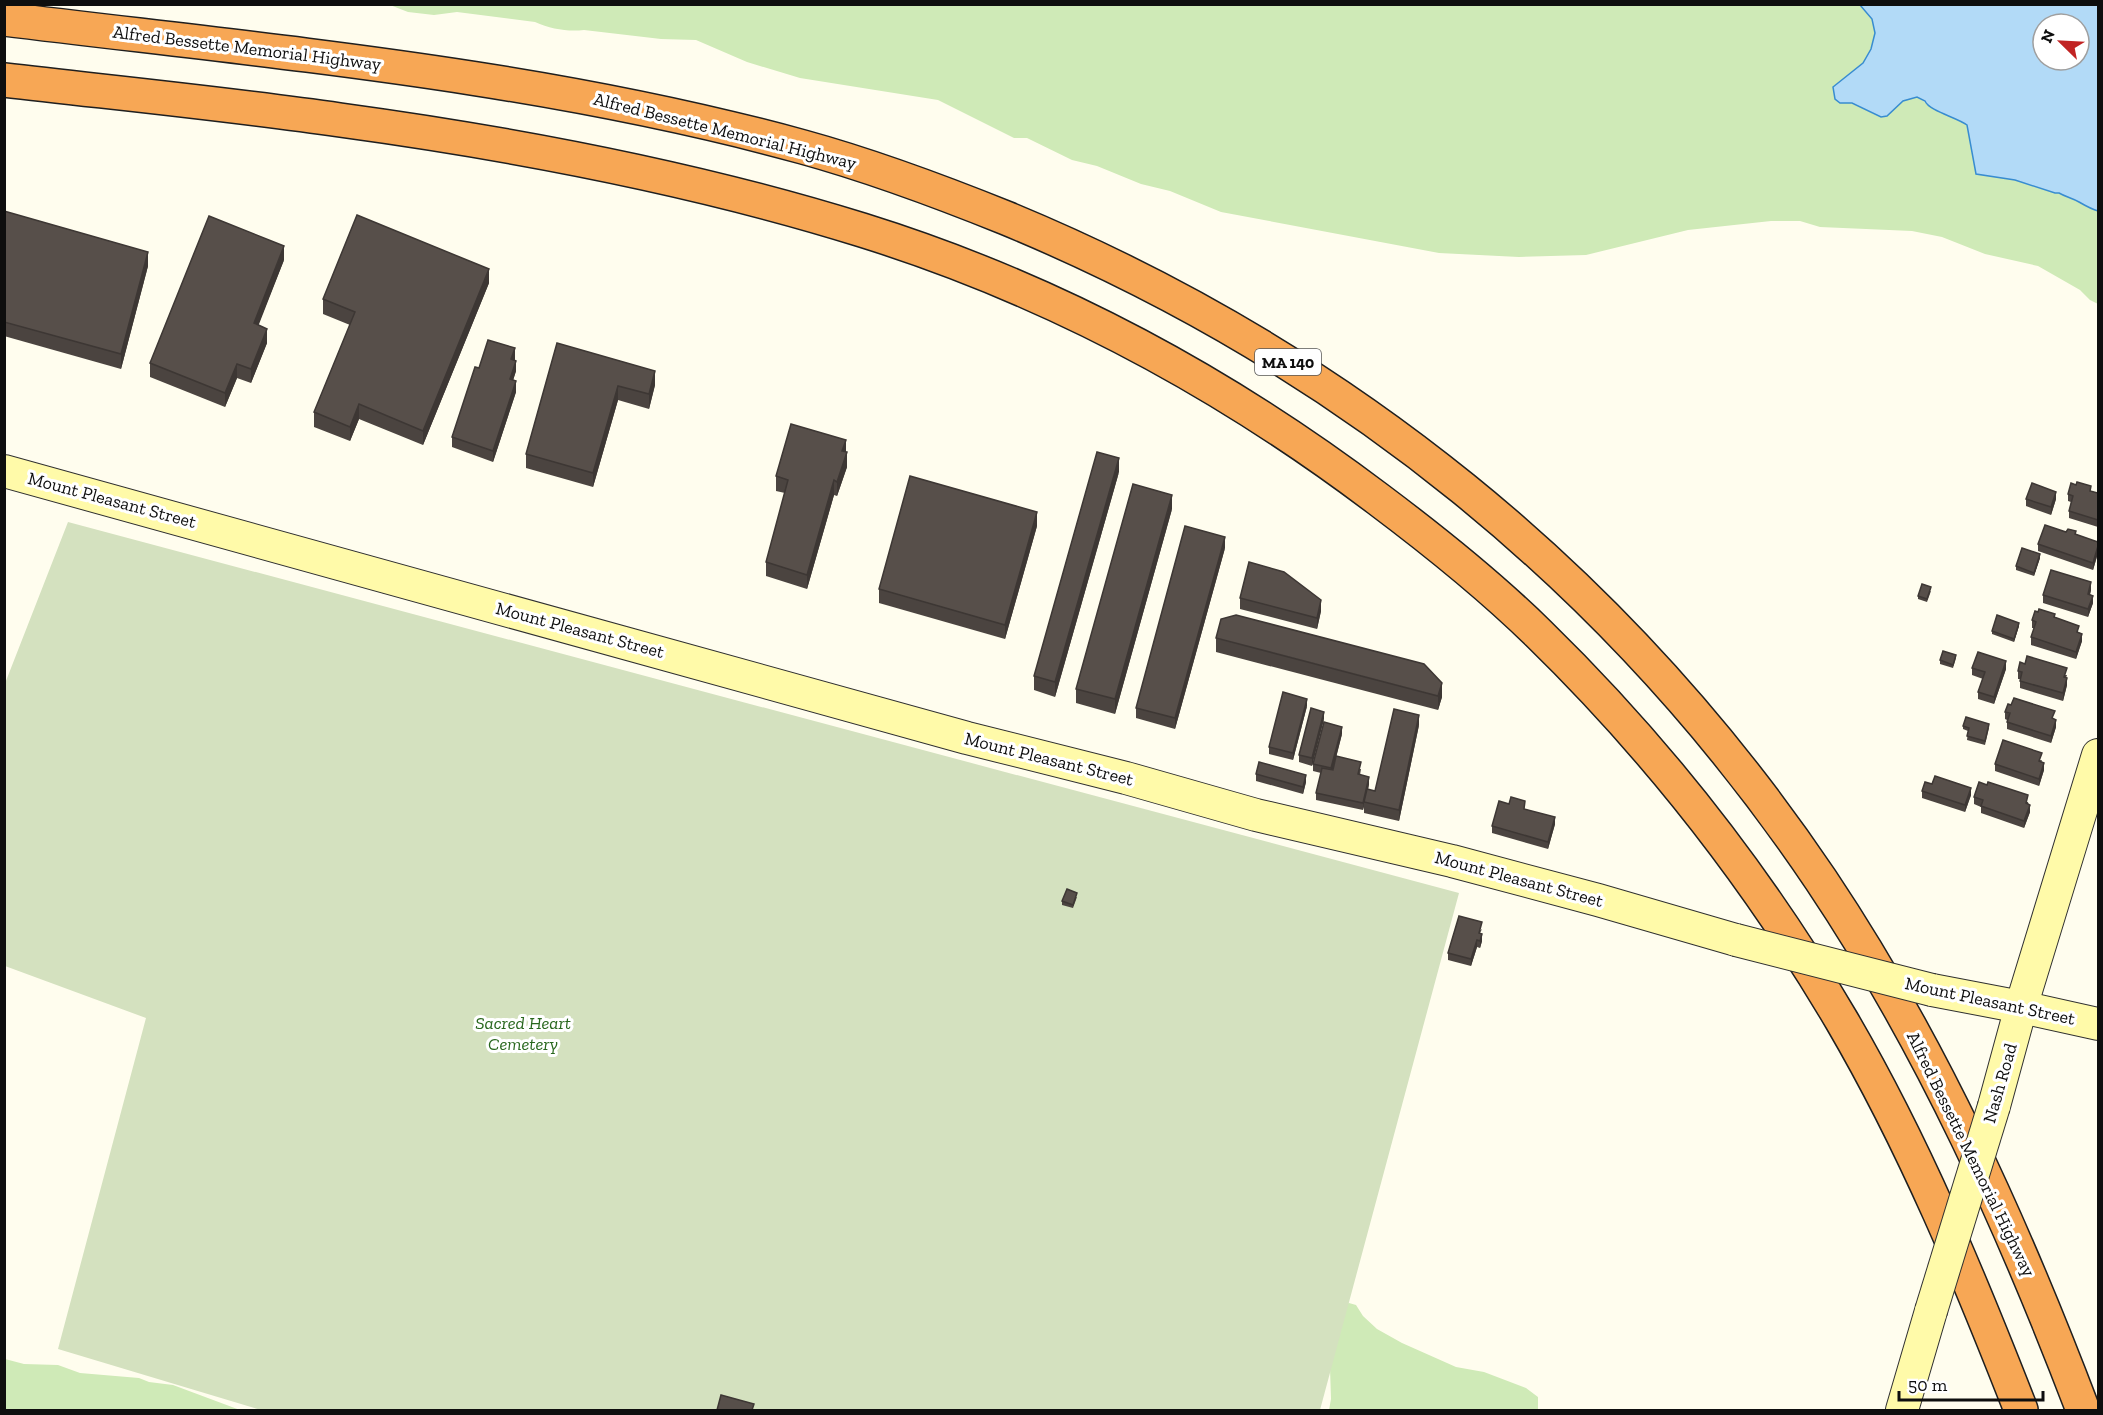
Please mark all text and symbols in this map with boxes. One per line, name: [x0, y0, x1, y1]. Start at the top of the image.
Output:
north arrow: [2031, 12, 2091, 72]
street label: Alfred Bessette Memorial Highway: [112, 21, 383, 75]
text: N: [2037, 27, 2059, 46]
street label: Alfred Bessette Memorial Highway: [591, 88, 859, 175]
road number: MA 140: [1255, 349, 1321, 375]
street label: Mount Pleasant Street: [25, 467, 199, 533]
street label: Mount Pleasant Street: [493, 597, 667, 663]
street label: Mount Pleasant Street: [962, 727, 1136, 791]
street label: Mount Pleasant Street: [1432, 846, 1606, 912]
street label: Mount Pleasant Street: [1903, 972, 2077, 1030]
park label: Sacred Heart Cemetery: [475, 1012, 571, 1055]
street label: Alfred Bessette Memorial Highway: [1902, 1028, 2040, 1281]
street label: Nash Road: [1978, 1040, 2022, 1126]
scale bar: [1899, 1364, 2043, 1402]
text: 50 m: [1908, 1374, 1948, 1396]

